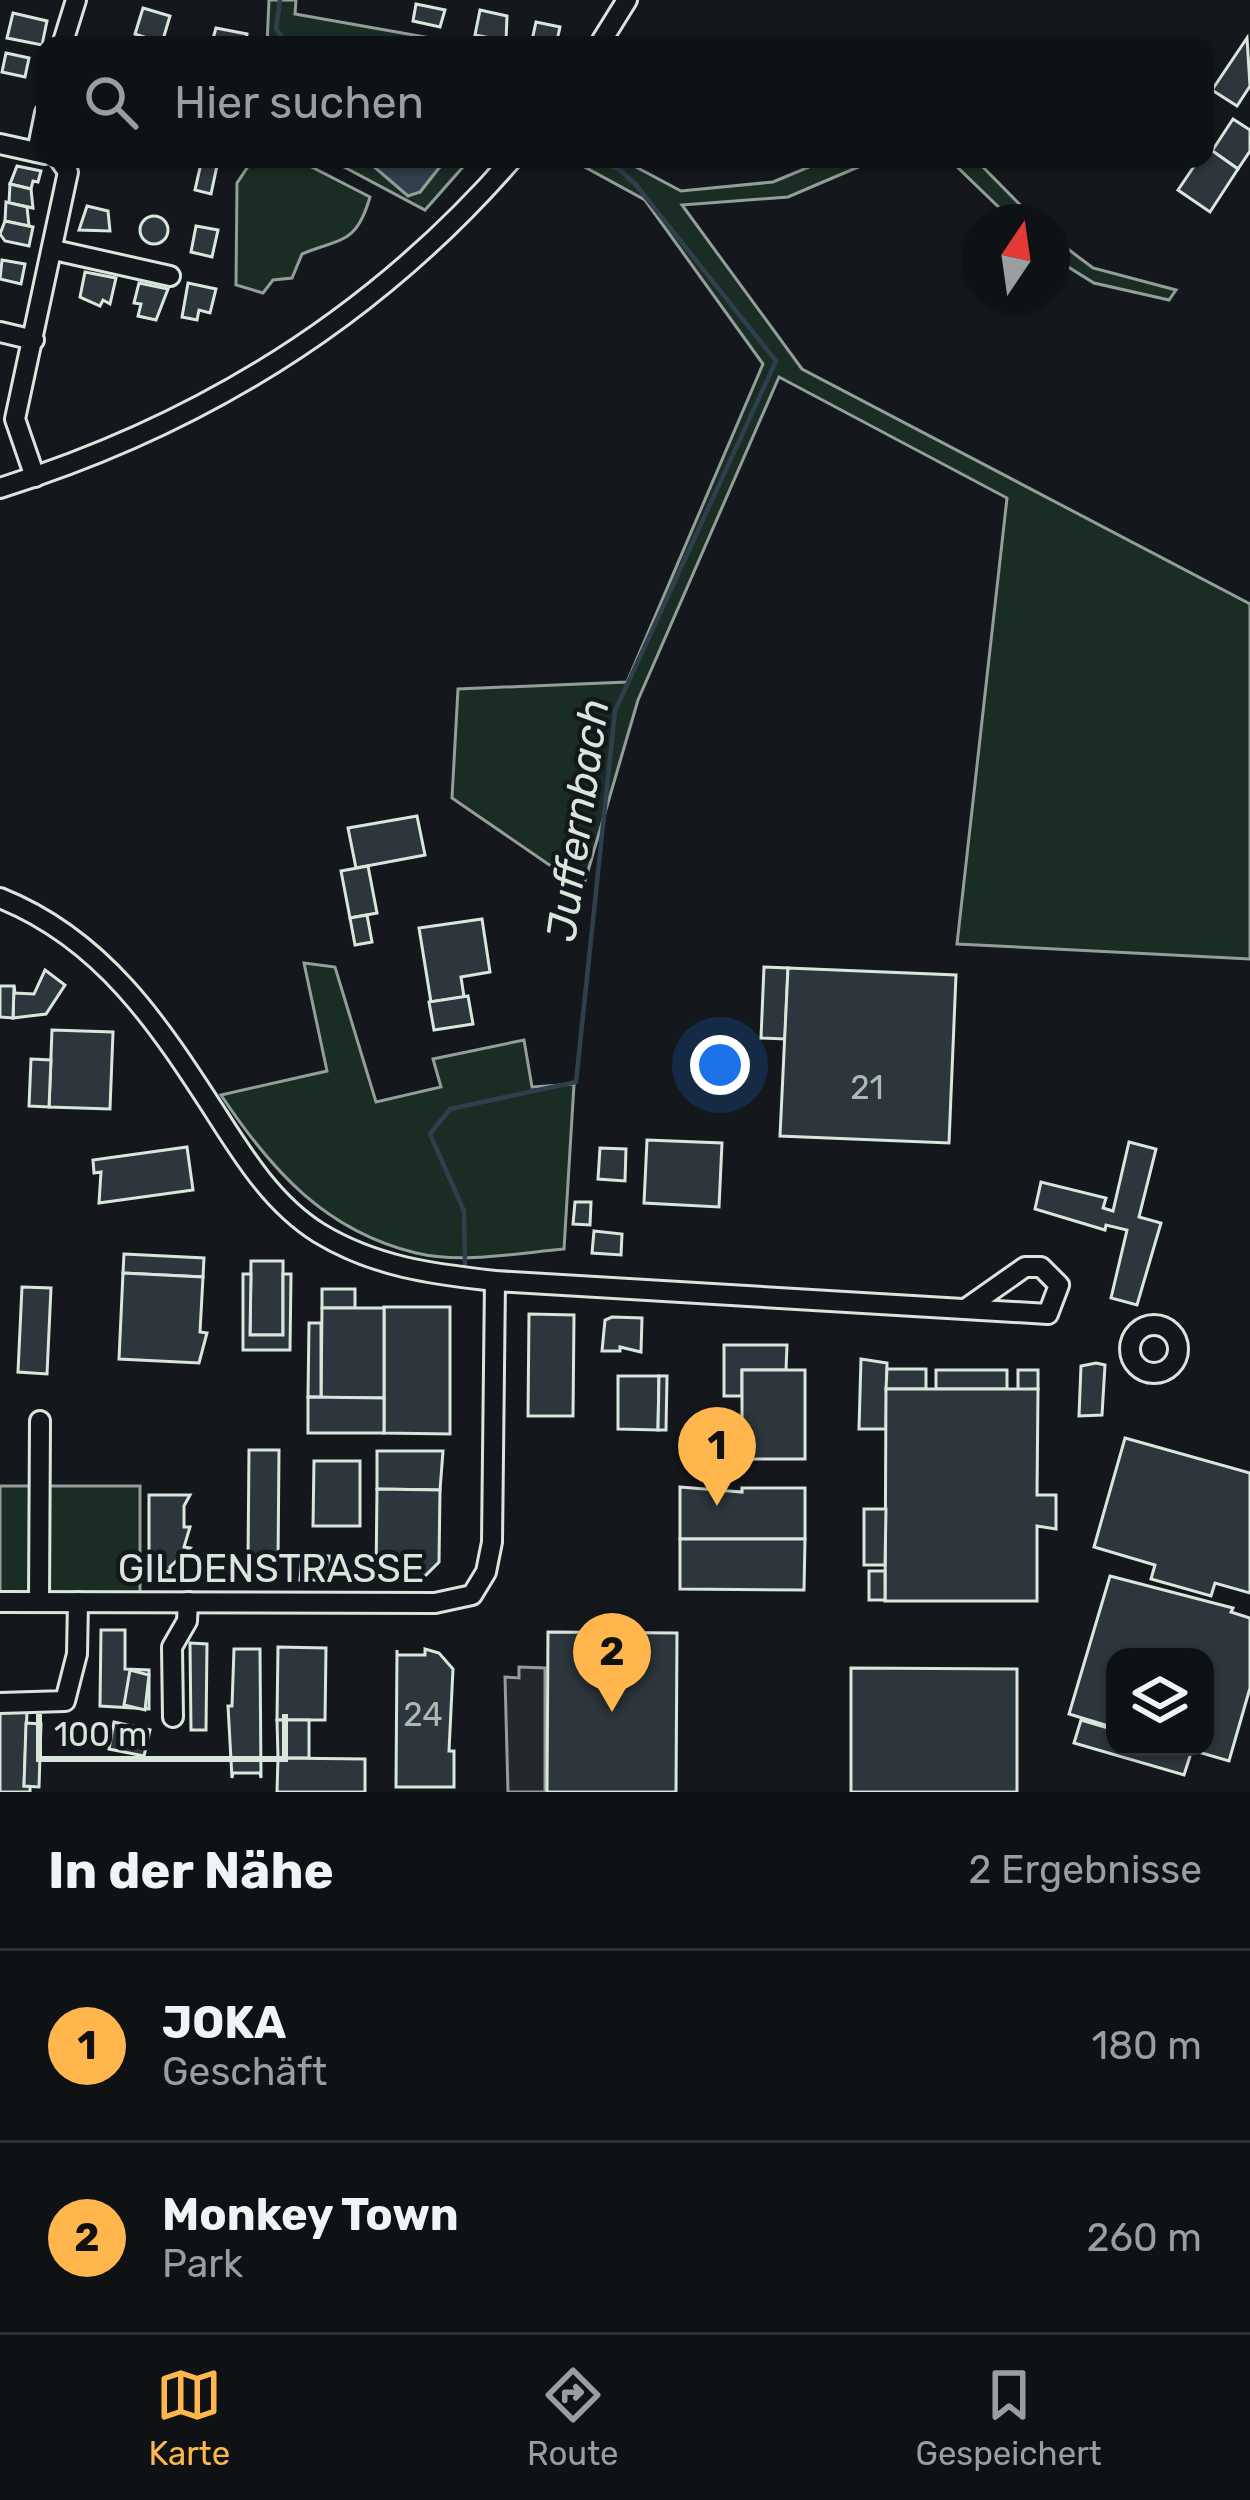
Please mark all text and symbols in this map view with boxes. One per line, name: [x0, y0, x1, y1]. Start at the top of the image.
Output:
search box: [36, 36, 1214, 168]
icon: search: [78, 69, 144, 135]
text: Hier suchen: [174, 76, 424, 129]
north arrow: [962, 204, 1070, 312]
water label: Juffernbach: [536, 696, 620, 944]
your location: [690, 1035, 750, 1095]
house number: 21: [850, 1068, 884, 1107]
pin: 1: [678, 1407, 756, 1506]
street label: GILDENSTRASSE: [118, 1546, 424, 1592]
pin: 2: [573, 1613, 651, 1712]
map controls: [1106, 1648, 1214, 1756]
button: layers: [1106, 1648, 1214, 1756]
house number: 24: [403, 1695, 443, 1734]
scale bar: [36, 1708, 288, 1761]
text: 100 m: [54, 1715, 147, 1754]
text: In der Nähe: [48, 1840, 334, 1901]
text: 2 Ergebnisse: [968, 1847, 1202, 1893]
text: JOKA: [162, 1996, 286, 2049]
text: 1: [77, 2023, 97, 2069]
text: 180 m: [1092, 2023, 1202, 2069]
text: Geschäft: [162, 2049, 327, 2095]
text: Monkey Town: [162, 2188, 459, 2241]
text: 2: [74, 2215, 100, 2261]
text: 260 m: [1087, 2215, 1202, 2261]
text: Park: [162, 2241, 243, 2287]
tab: Karte: [148, 2362, 230, 2473]
tab: Route: [527, 2362, 619, 2473]
tab: Gespeichert: [915, 2362, 1102, 2473]

